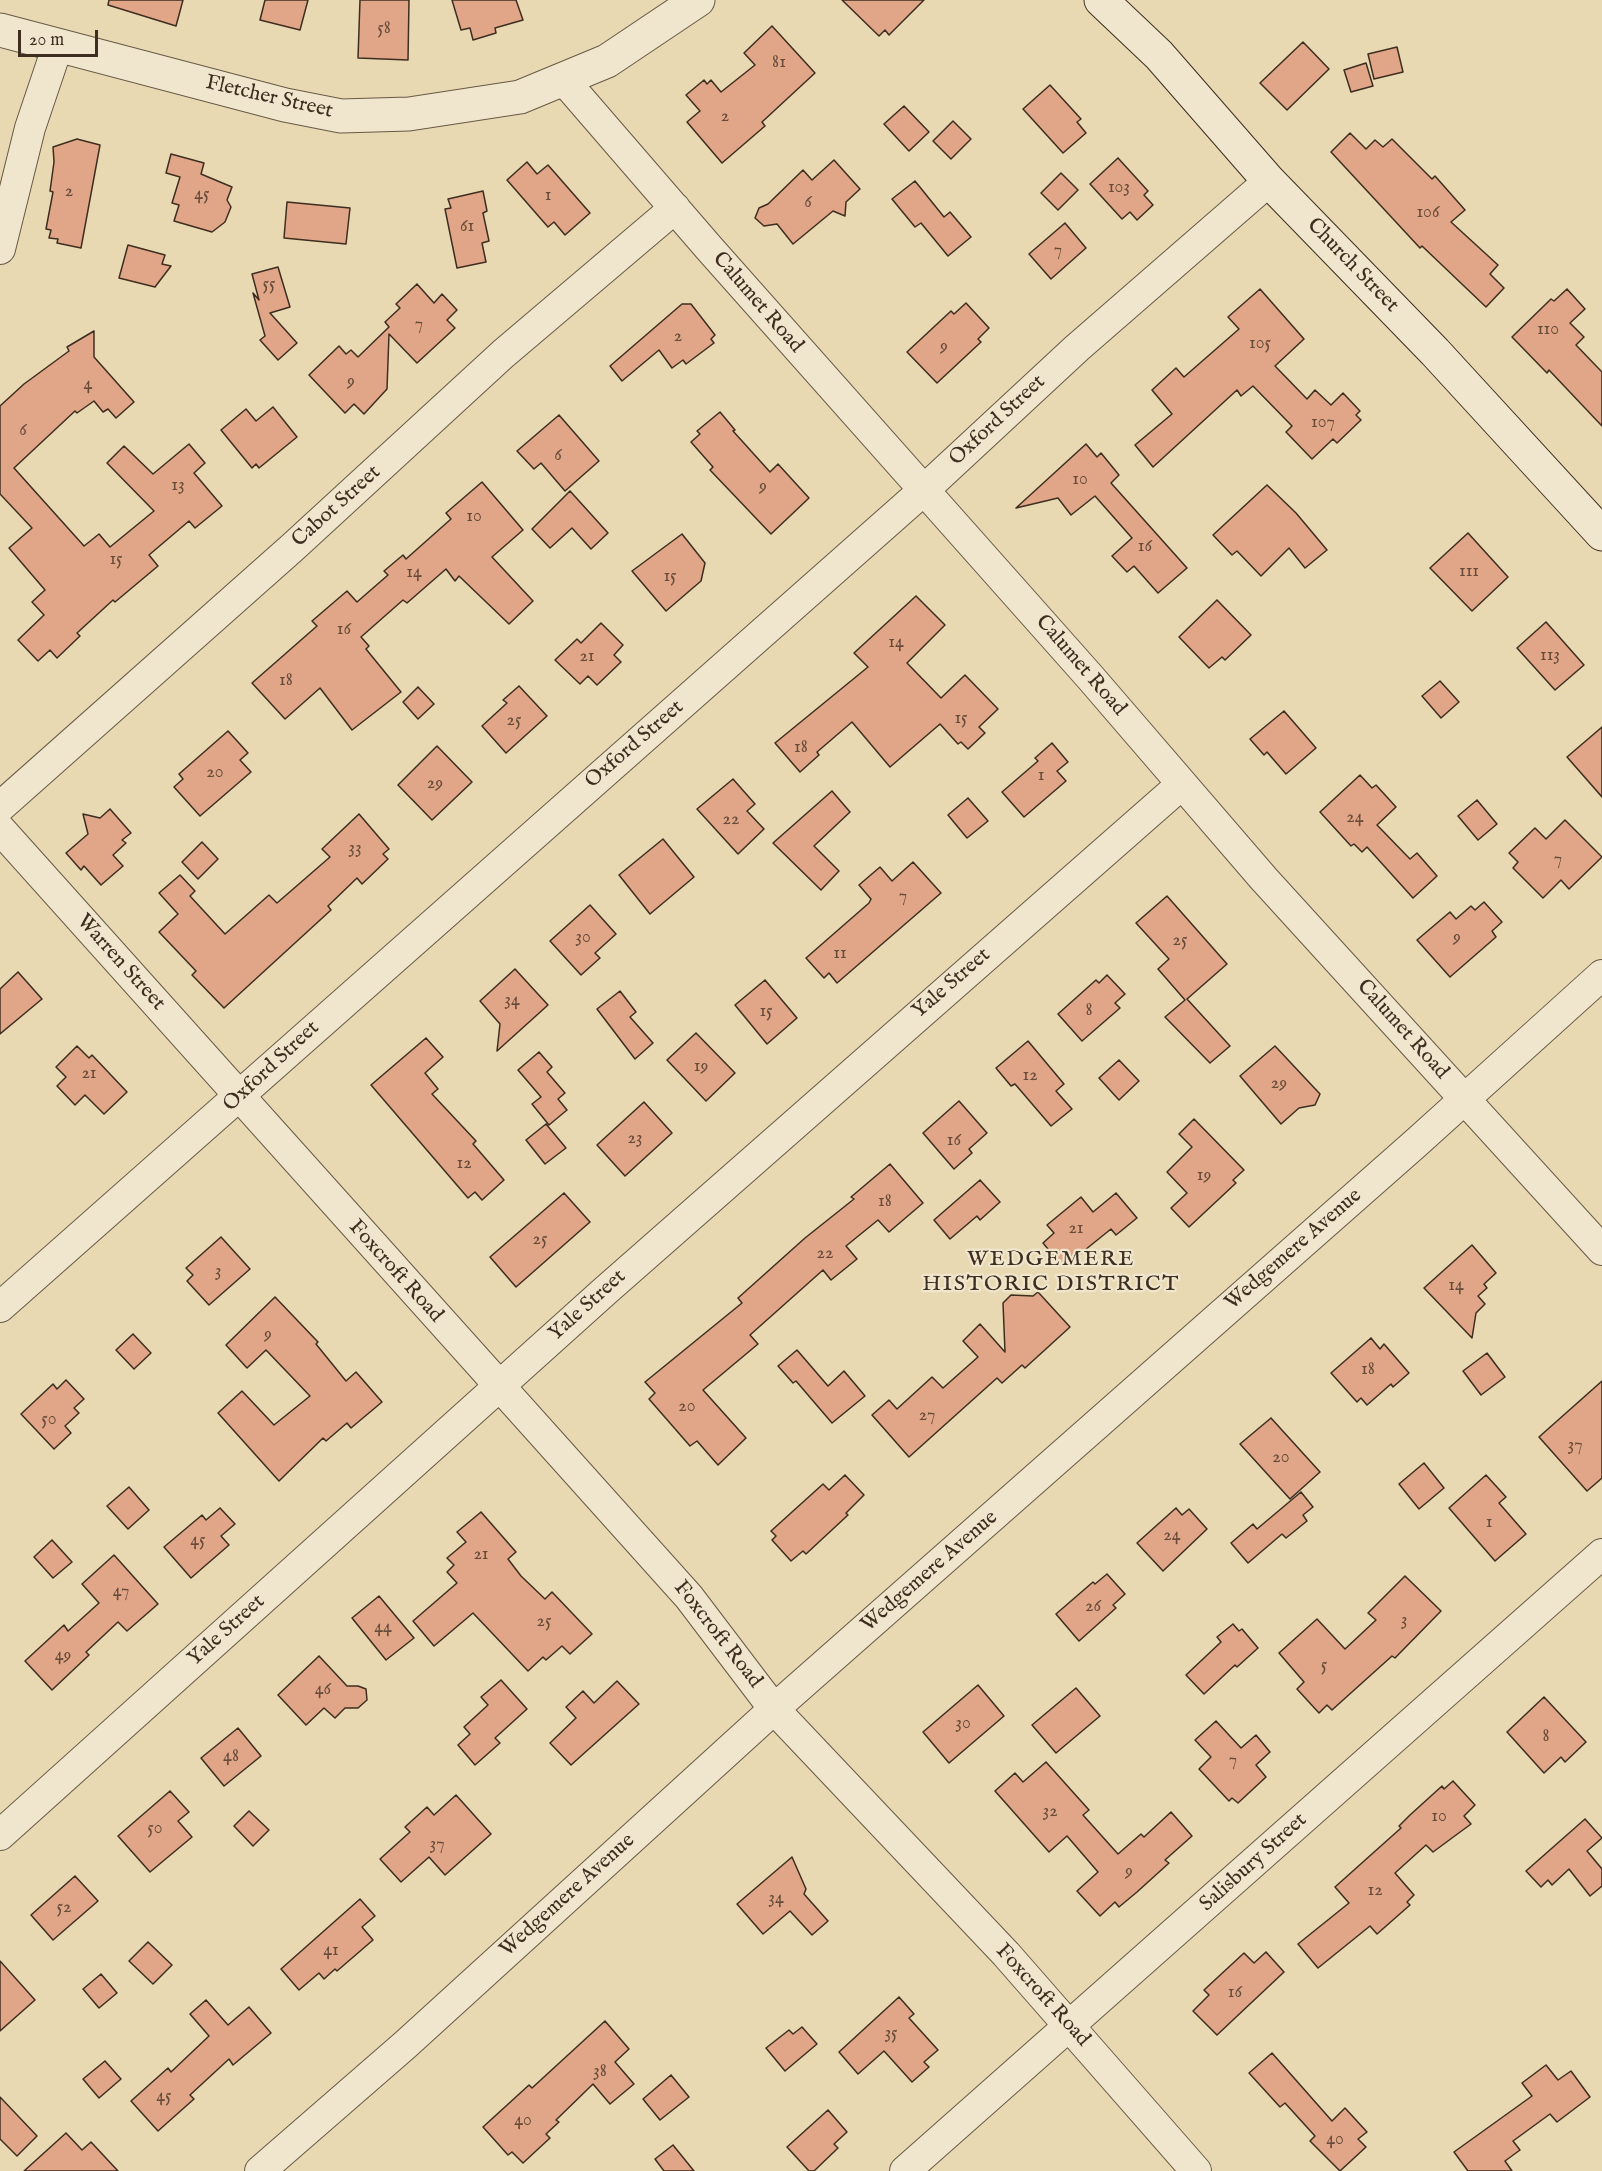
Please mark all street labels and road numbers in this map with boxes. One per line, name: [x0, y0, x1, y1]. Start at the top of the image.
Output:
street label: Fletcher Street: [203, 71, 335, 125]
street label: Church Street: [1301, 214, 1403, 318]
street label: Calumet Road: [706, 247, 808, 359]
street label: Oxford Street: [945, 370, 1051, 472]
street label: Cabot Street: [287, 461, 387, 553]
street label: Calumet Road: [1029, 610, 1131, 722]
street label: Oxford Street: [581, 695, 689, 795]
street label: Warren Street: [70, 910, 170, 1016]
street label: Yale Street: [908, 943, 996, 1025]
street label: Calumet Road: [1351, 975, 1453, 1085]
street label: Oxford Street: [219, 1016, 325, 1118]
street label: Wedgemere Avenue: [1221, 1184, 1367, 1316]
street label: Foxcroft Road: [342, 1216, 448, 1328]
street label: Yale Street: [544, 1265, 632, 1347]
street label: Wedgemere Avenue: [857, 1506, 1003, 1638]
street label: Foxcroft Road: [667, 1576, 767, 1694]
street label: Yale Street: [183, 1590, 271, 1672]
street label: Salisbury Street: [1195, 1808, 1313, 1918]
street label: Wedgemere Avenue: [495, 1829, 641, 1963]
street label: Foxcroft Road: [989, 1940, 1095, 2052]

